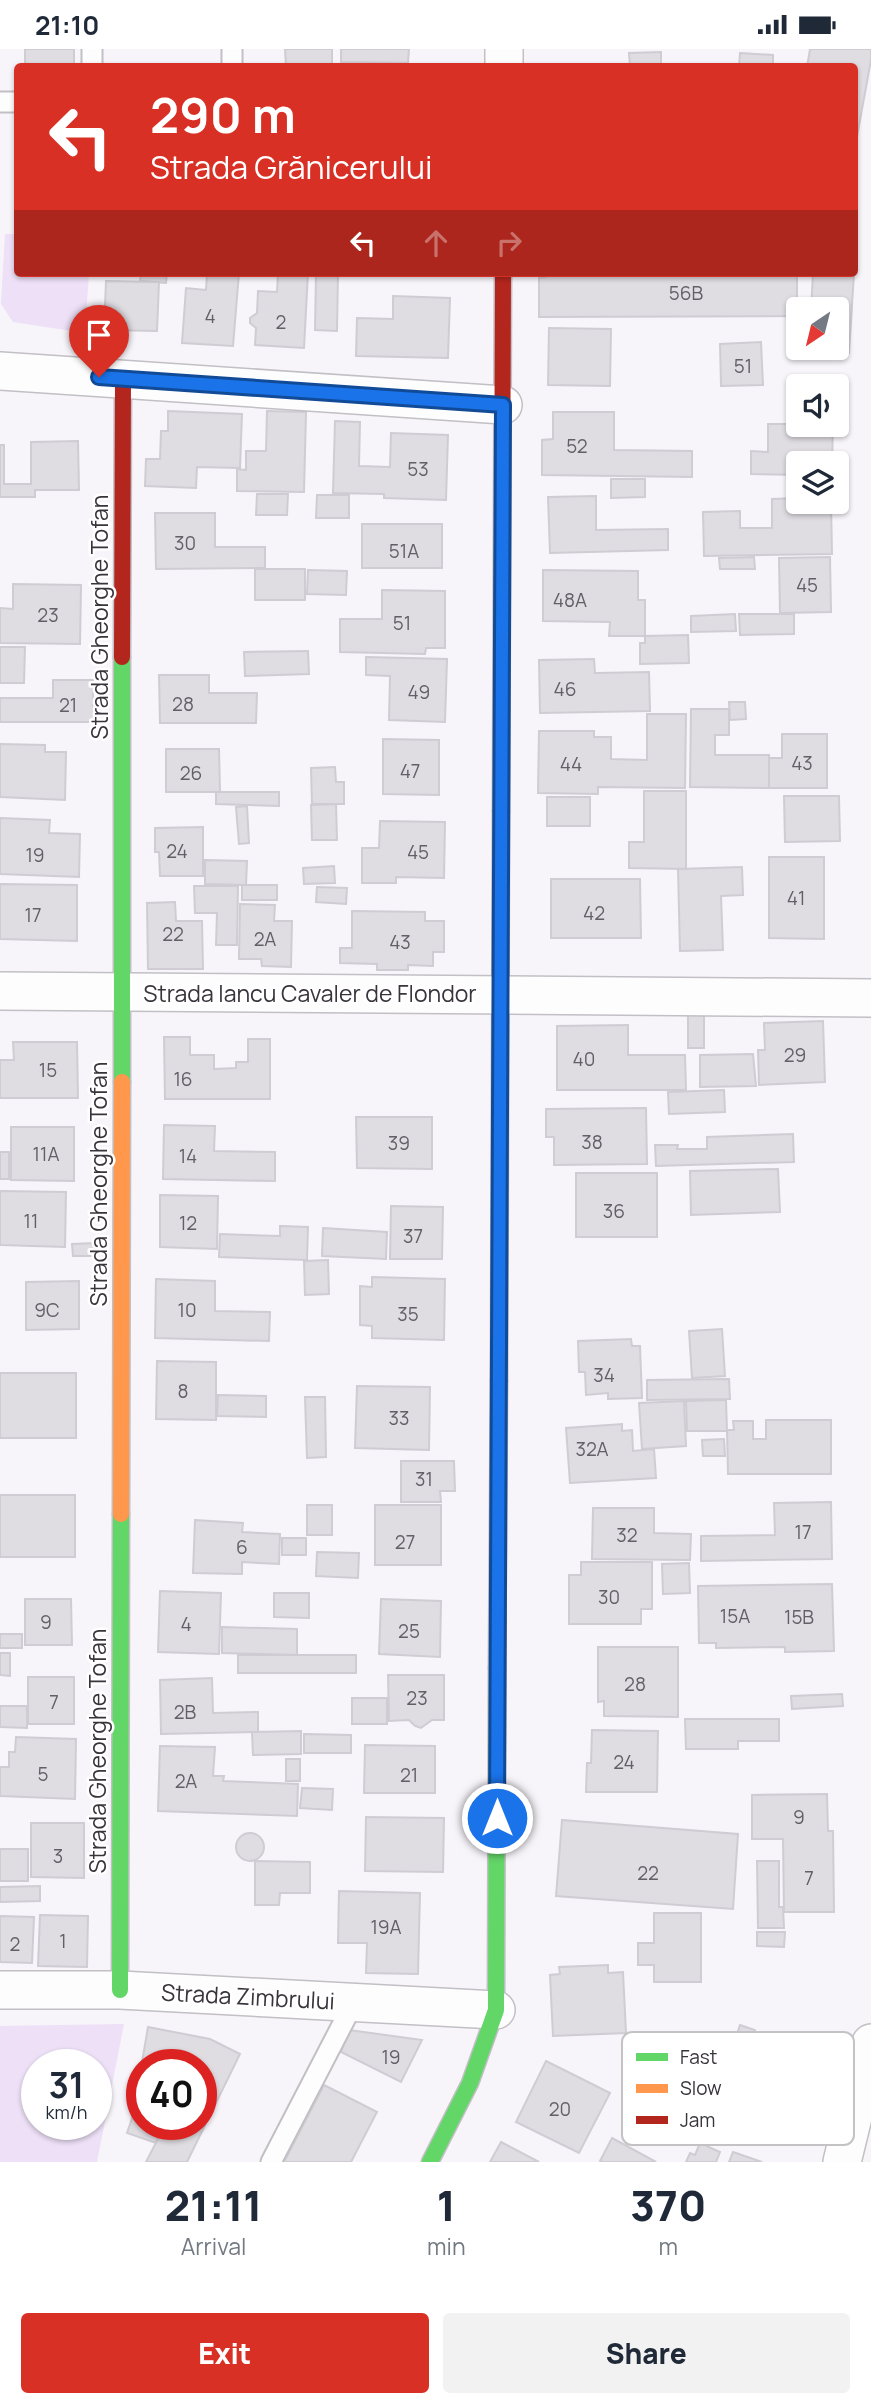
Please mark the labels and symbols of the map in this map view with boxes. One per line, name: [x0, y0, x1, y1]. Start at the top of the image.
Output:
house number: 56B: [669, 280, 704, 306]
north arrow: [786, 297, 849, 361]
house number: 4: [204, 303, 216, 329]
pin: [69, 305, 129, 377]
house number: 2: [276, 309, 286, 335]
house number: 51: [734, 353, 752, 379]
house number: 52: [566, 433, 588, 459]
house number: 53: [407, 456, 429, 482]
street label: Strada Gheorghe Tofan: [83, 495, 115, 739]
house number: 30: [174, 530, 196, 556]
house number: 51A: [389, 538, 419, 564]
house number: 45: [796, 572, 818, 598]
house number: 48A: [553, 587, 587, 613]
house number: 23: [37, 602, 59, 628]
house number: 51: [393, 610, 411, 636]
house number: 46: [554, 676, 577, 702]
house number: 49: [408, 679, 430, 705]
house number: 28: [172, 691, 194, 717]
house number: 21: [59, 692, 77, 718]
house number: 43: [791, 750, 813, 776]
house number: 44: [560, 751, 582, 777]
house number: 47: [400, 758, 420, 784]
house number: 26: [180, 760, 202, 786]
house number: 24: [166, 838, 188, 864]
house number: 45: [407, 839, 429, 865]
house number: 19: [25, 842, 45, 868]
house number: 41: [787, 885, 805, 911]
house number: 42: [583, 900, 605, 926]
house number: 17: [25, 902, 41, 928]
house number: 22: [162, 921, 184, 947]
house number: 2A: [254, 926, 276, 952]
house number: 43: [389, 929, 411, 955]
street label: Strada Iancu Cavaler de Flondor: [143, 977, 477, 1009]
house number: 29: [784, 1042, 806, 1068]
house number: 40: [573, 1046, 595, 1072]
house number: 15: [39, 1057, 57, 1083]
street label: Strada Gheorghe Tofan: [82, 1062, 114, 1306]
house number: 16: [173, 1066, 193, 1092]
house number: 38: [581, 1129, 603, 1155]
house number: 39: [388, 1130, 410, 1156]
house number: 11A: [33, 1141, 59, 1167]
house number: 14: [179, 1143, 197, 1169]
house number: 36: [603, 1198, 625, 1224]
house number: 11: [24, 1208, 38, 1234]
house number: 12: [179, 1210, 197, 1236]
house number: 37: [403, 1223, 423, 1249]
house number: 9C: [34, 1297, 60, 1323]
house number: 10: [177, 1297, 197, 1323]
house number: 35: [397, 1301, 419, 1327]
house number: 34: [593, 1362, 615, 1388]
house number: 8: [177, 1378, 189, 1404]
house number: 33: [388, 1405, 410, 1431]
house number: 32A: [576, 1436, 609, 1462]
house number: 31: [415, 1466, 433, 1492]
house number: 17: [795, 1519, 811, 1545]
house number: 32: [616, 1522, 638, 1548]
house number: 27: [395, 1529, 415, 1555]
house number: 6: [236, 1534, 248, 1560]
house number: 30: [598, 1584, 620, 1610]
house number: 15A: [720, 1603, 750, 1629]
house number: 15B: [784, 1604, 814, 1630]
house number: 9: [40, 1609, 52, 1635]
house number: 4: [180, 1611, 192, 1637]
house number: 25: [398, 1618, 420, 1644]
street label: Strada Gheorghe Tofan: [81, 1629, 113, 1873]
house number: 28: [624, 1671, 646, 1697]
house number: 23: [406, 1685, 428, 1711]
house number: 7: [49, 1689, 59, 1715]
house number: 2B: [174, 1699, 197, 1725]
house number: 24: [613, 1749, 635, 1775]
house number: 5: [38, 1761, 49, 1787]
house number: 21: [400, 1762, 418, 1788]
house number: 2A: [175, 1768, 197, 1794]
position arrow: [460, 1781, 534, 1855]
house number: 9: [793, 1804, 805, 1830]
house number: 3: [53, 1843, 63, 1869]
house number: 22: [637, 1860, 659, 1886]
house number: 7: [804, 1865, 814, 1891]
house number: 19A: [370, 1914, 402, 1940]
house number: 1: [59, 1928, 67, 1954]
house number: 2: [10, 1931, 20, 1957]
street label: Strada Zimbrului: [160, 1975, 336, 2017]
legend: [622, 2032, 854, 2145]
house number: 19: [381, 2044, 401, 2070]
text: Fast: [680, 2044, 717, 2070]
speed limit sign: 40: [126, 2049, 217, 2140]
text: Slow: [680, 2075, 722, 2101]
house number: 20: [549, 2096, 571, 2122]
text: Jam: [680, 2107, 715, 2133]

